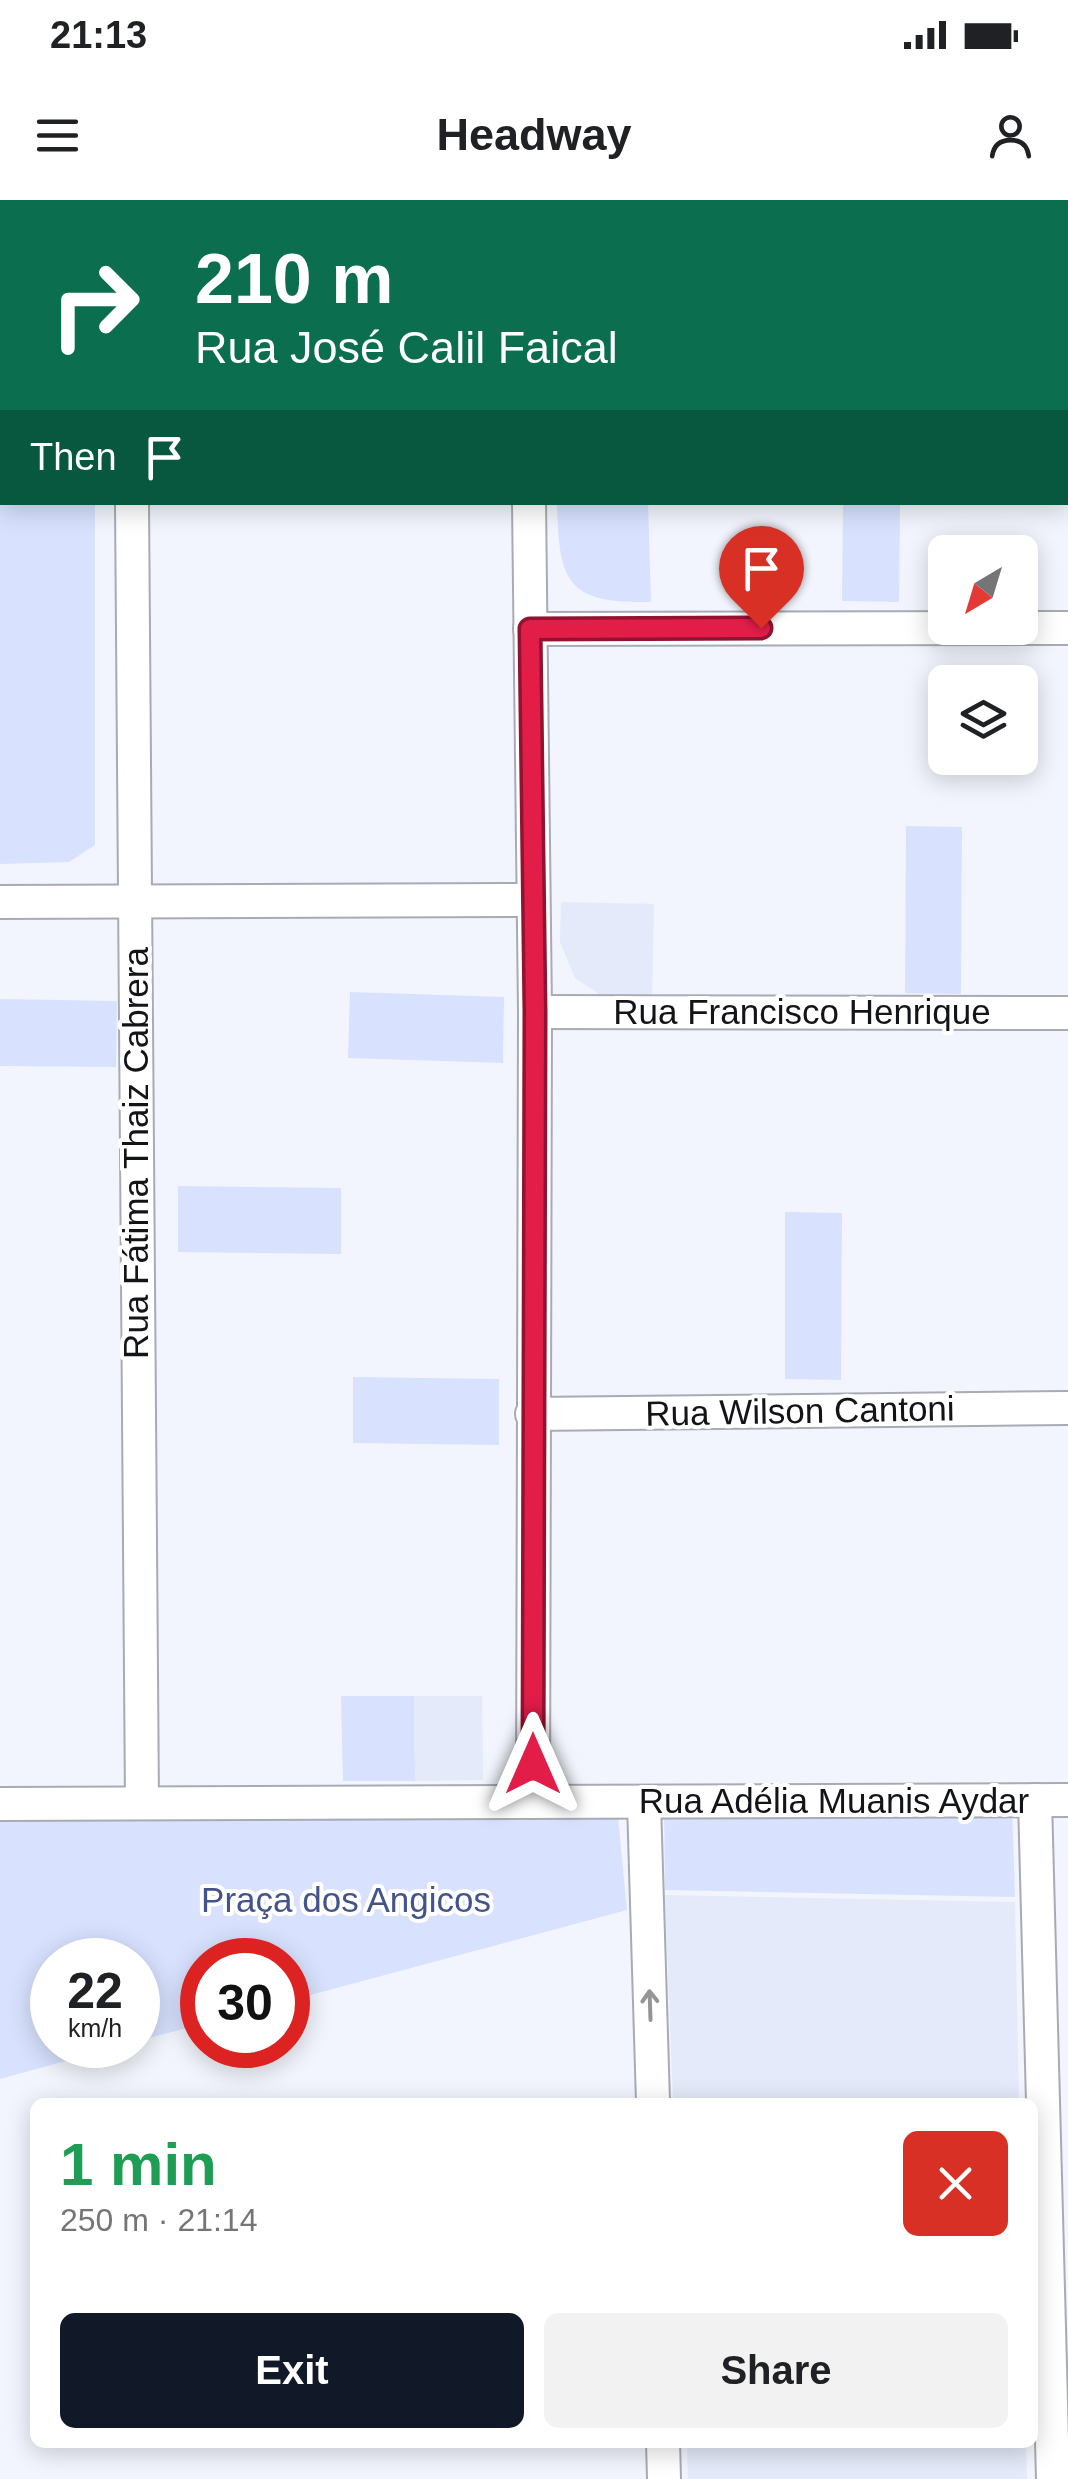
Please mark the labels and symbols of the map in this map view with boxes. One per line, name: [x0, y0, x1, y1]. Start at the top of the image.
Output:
pin: [719, 526, 804, 629]
north arrow: [928, 535, 1038, 645]
street label: Rua Fátima Thaiz Cabrera: [116, 947, 155, 1359]
street label: Rua Francisco Henrique: [613, 992, 991, 1031]
street label: Rua Wilson Cantoni: [645, 1388, 955, 1433]
position arrow: [481, 1712, 585, 1816]
street label: Rua Adélia Muanis Aydar: [639, 1781, 1030, 1820]
park label: Praça dos Angicos: [201, 1880, 491, 1919]
speed limit sign: 30: [180, 1938, 310, 2068]
one-way arrow: [640, 1990, 659, 2022]

